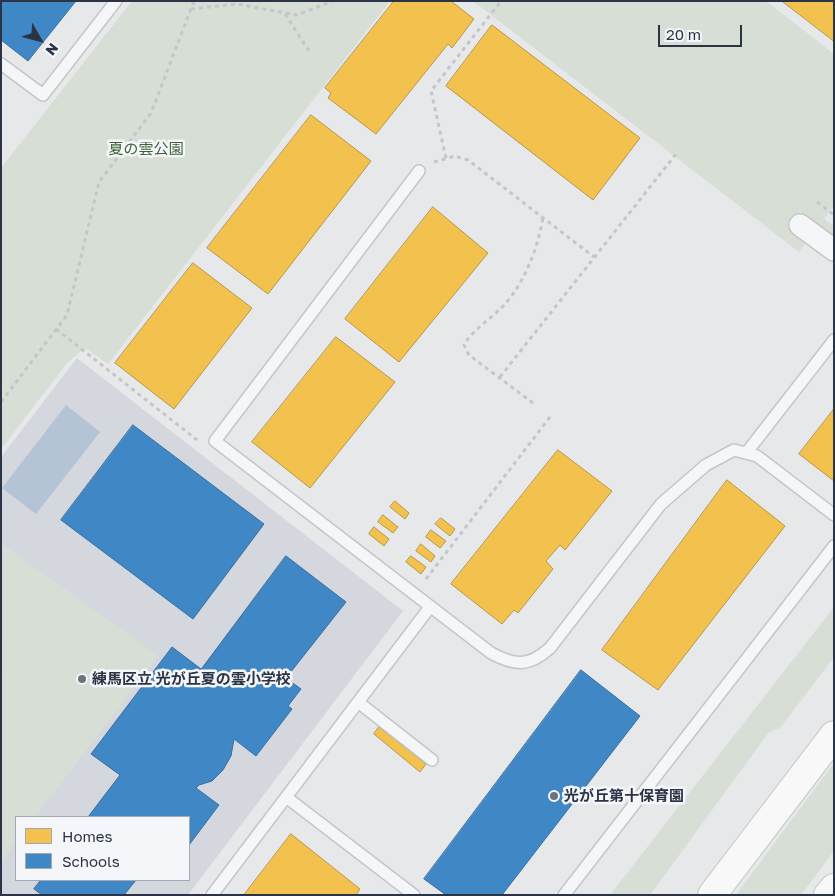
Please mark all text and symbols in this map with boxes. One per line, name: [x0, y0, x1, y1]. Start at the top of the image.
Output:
north arrow: [15, 15, 65, 65]
scale bar: [660, 15, 744, 47]
text: 20 m: [666, 25, 701, 43]
text: N: [42, 40, 62, 59]
park label: 夏の雲公園: [109, 140, 183, 158]
place label: 練馬区立 光が丘夏の雲小学校: [92, 670, 291, 688]
marker: 練馬区立 光が丘夏の雲小学校: [76, 673, 88, 685]
place label: 光が丘第十保育園: [564, 787, 684, 805]
marker: 光が丘第十保育園: [548, 790, 560, 802]
legend: [15, 816, 190, 881]
text: Homes: [62, 827, 112, 845]
text: Schools: [62, 852, 120, 870]

